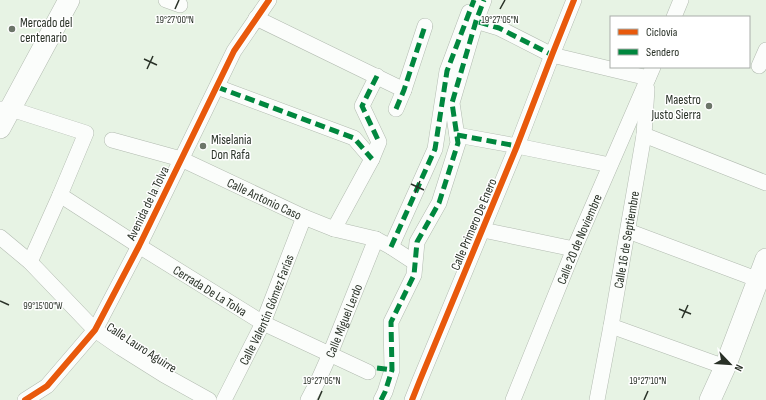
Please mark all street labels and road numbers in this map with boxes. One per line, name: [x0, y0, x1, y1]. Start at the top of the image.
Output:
street label: Avenida de la Tolva: [123, 164, 173, 244]
street label: Calle Antonio Caso: [224, 175, 304, 224]
street label: Calle Primero De Enero: [447, 176, 500, 273]
street label: Calle 16 de Septiembre: [611, 190, 643, 290]
street label: Calle 20 de Noviembre: [554, 192, 606, 287]
street label: Calle Valentín Gómez Farías: [236, 252, 298, 368]
street label: Cerrada De La Tolva: [170, 262, 250, 320]
street label: Calle Miguel Lerdo: [322, 282, 366, 360]
street label: Calle Lauro Aguirre: [103, 319, 180, 377]

